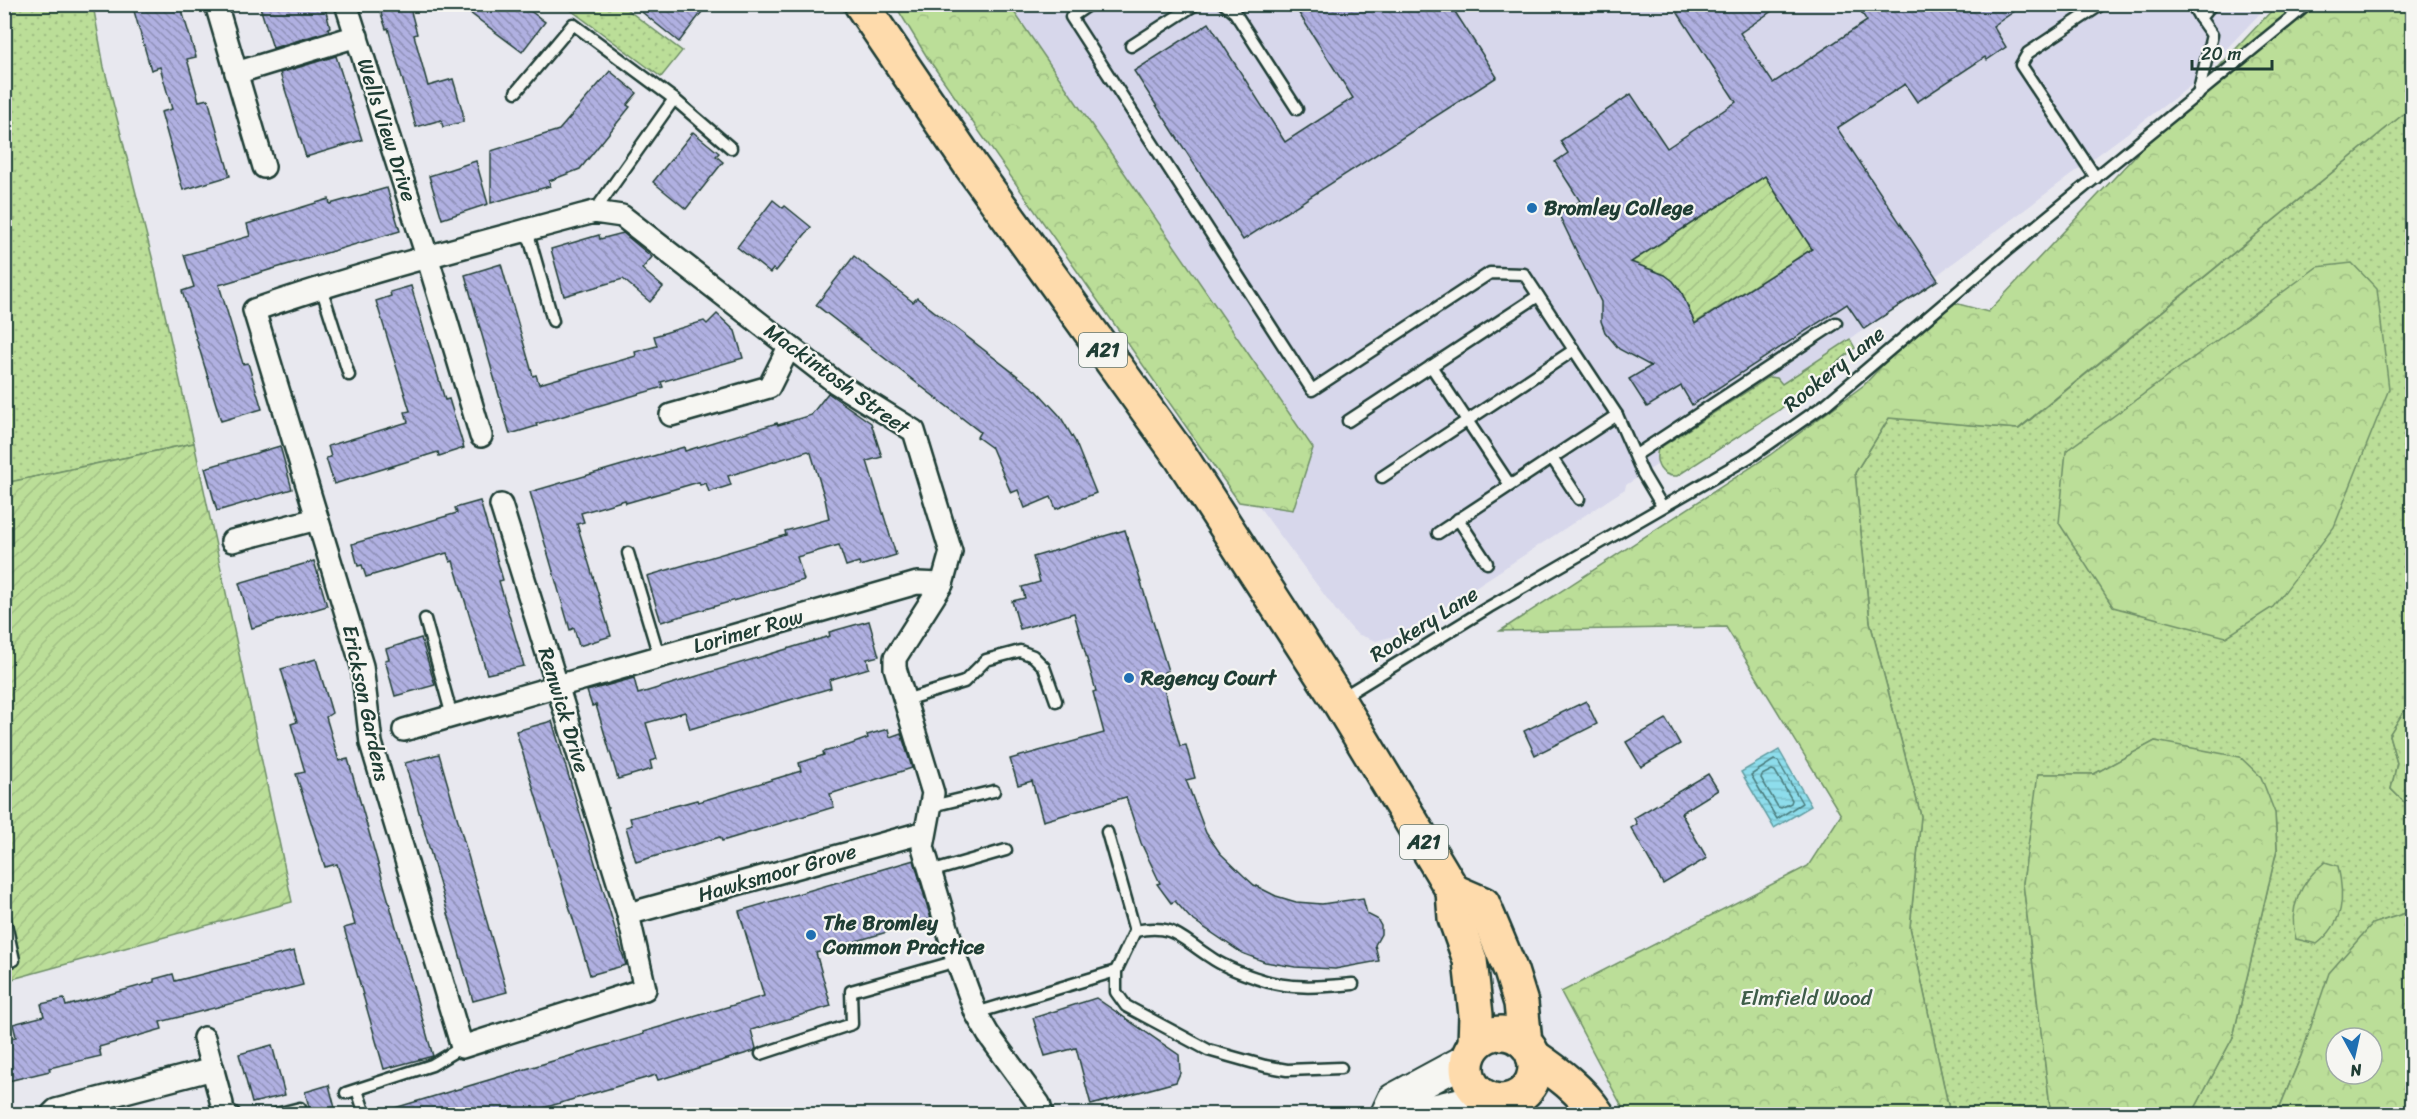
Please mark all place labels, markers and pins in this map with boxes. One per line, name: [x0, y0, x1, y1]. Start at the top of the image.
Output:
place label: Bromley College: [1544, 189, 1694, 227]
marker: Bromley College: [1525, 201, 1539, 215]
place label: Regency Court: [1140, 659, 1277, 697]
marker: Regency Court: [1122, 671, 1136, 685]
place label: The Bromley Common Practice: [822, 904, 985, 966]
marker: The Bromley Common Practice: [804, 928, 818, 942]

